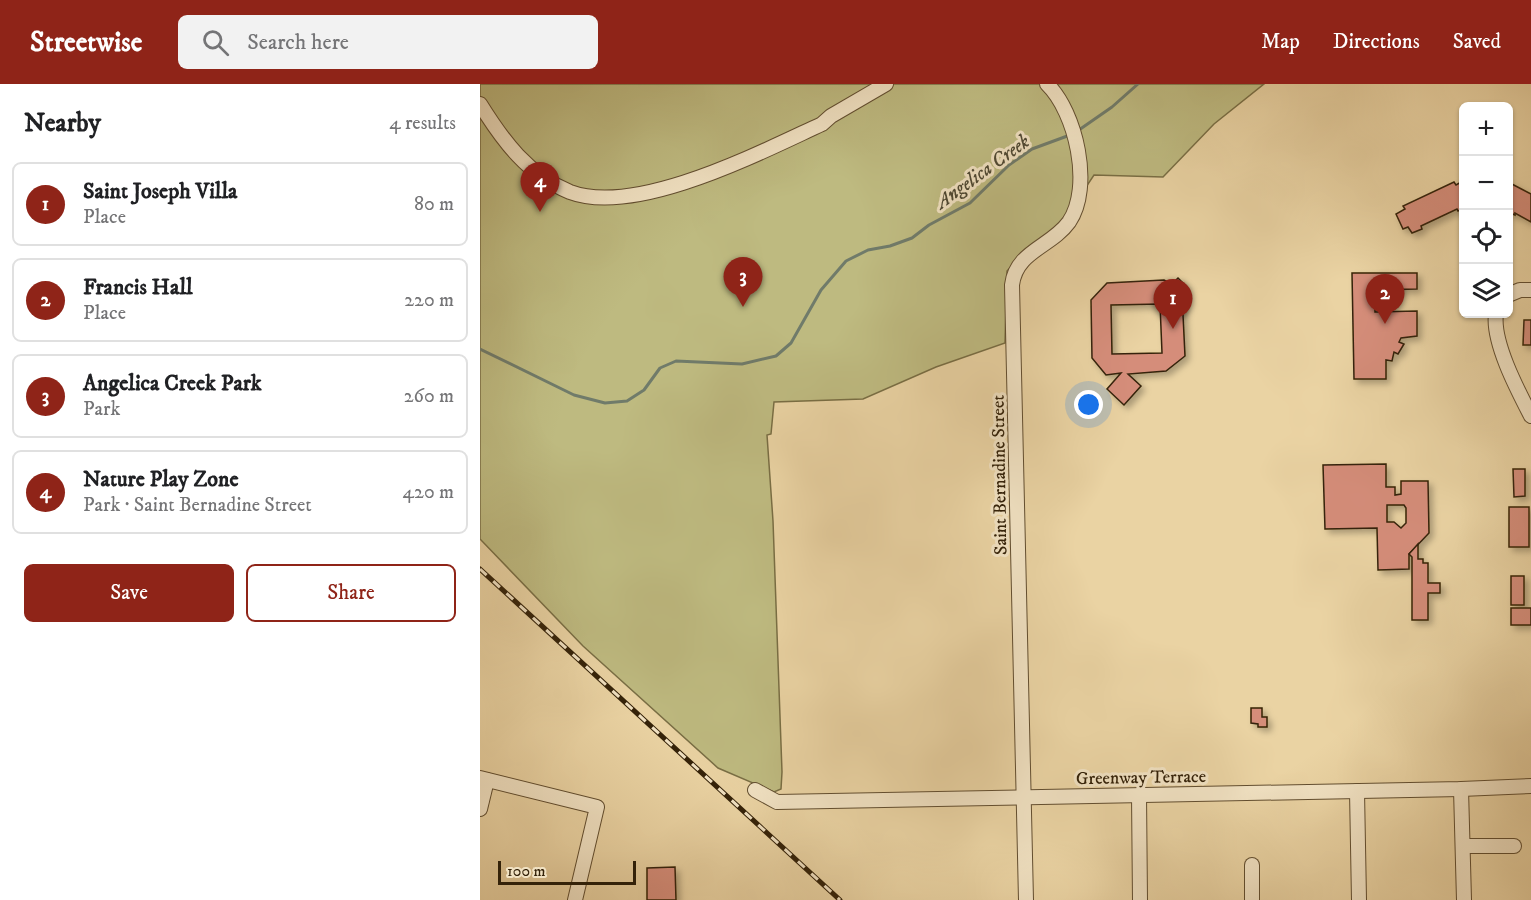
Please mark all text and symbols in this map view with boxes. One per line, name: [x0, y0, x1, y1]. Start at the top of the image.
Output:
search box: [178, 15, 598, 69]
text: Streetwise: [30, 25, 142, 60]
icon: search: [199, 26, 232, 59]
text: Search here: [247, 29, 349, 56]
text: Map: [1261, 29, 1300, 55]
text: Directions: [1333, 29, 1420, 55]
text: Saved: [1453, 29, 1501, 55]
map controls: [1459, 102, 1513, 318]
button: +: [1459, 102, 1513, 156]
text: Nearby: [24, 107, 101, 140]
text: 4 results: [389, 111, 456, 136]
water label: Angelica Creek: [929, 129, 1035, 216]
button: −: [1459, 156, 1513, 210]
pin: 4: [520, 162, 560, 212]
text: Saint Joseph Villa: [83, 178, 237, 205]
text: 1: [42, 192, 49, 217]
text: 80 m: [414, 192, 454, 217]
text: Place: [83, 205, 126, 230]
button: locate: [1459, 210, 1513, 264]
pin: 3: [724, 258, 762, 307]
button: layers: [1459, 264, 1513, 318]
text: Francis Hall: [83, 274, 193, 301]
pin: 2: [1366, 274, 1404, 324]
pin: 1: [1154, 280, 1192, 329]
text: 2: [41, 288, 50, 313]
text: 220 m: [404, 288, 454, 313]
text: Place: [83, 301, 126, 326]
text: Angelica Creek Park: [83, 370, 262, 397]
text: 3: [42, 384, 49, 409]
text: 260 m: [404, 384, 454, 409]
your location: [1074, 390, 1103, 419]
street label: Saint Bernadine Street: [988, 395, 1012, 555]
text: Park: [83, 397, 120, 422]
text: Nature Play Zone: [83, 466, 239, 493]
text: 4: [40, 480, 51, 505]
text: 420 m: [403, 480, 454, 505]
text: Park · Saint Bernadine Street: [83, 493, 312, 518]
button: Save: [24, 564, 234, 622]
button: Share: [246, 564, 456, 622]
street label: Greenway Terrace: [1076, 766, 1206, 790]
scale bar: [498, 858, 636, 886]
text: 100 m: [507, 861, 546, 881]

